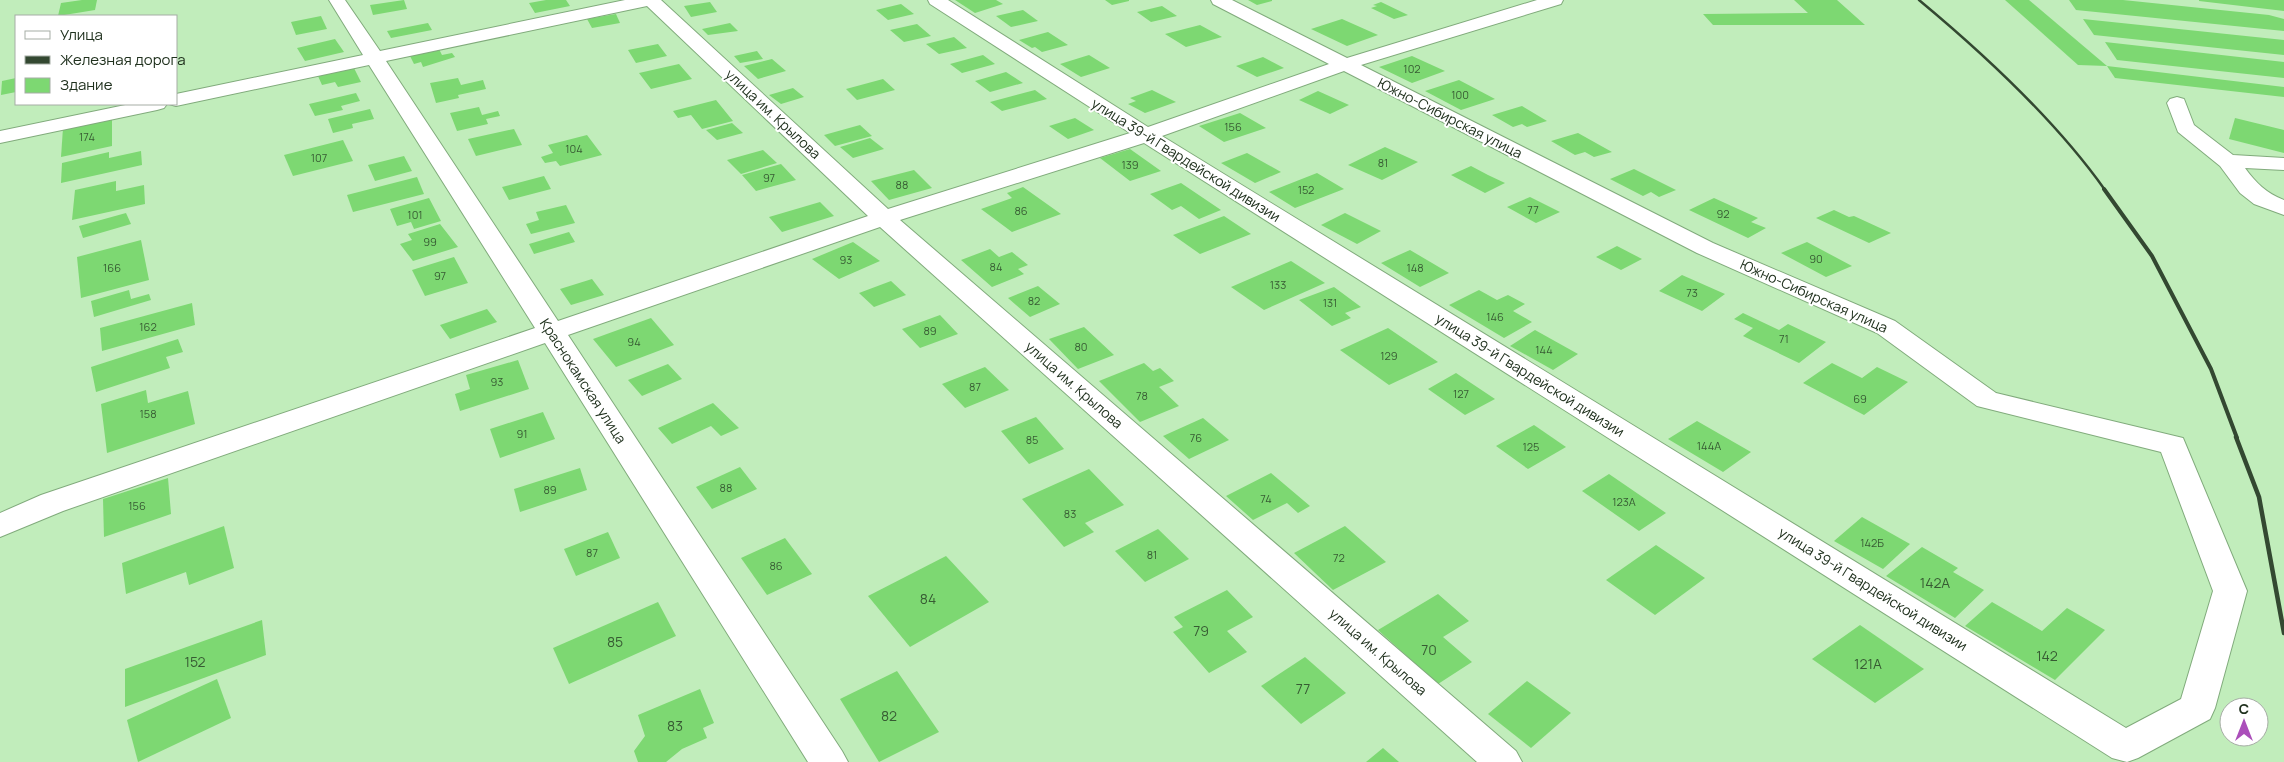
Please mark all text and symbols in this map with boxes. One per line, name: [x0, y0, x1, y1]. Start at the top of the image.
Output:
legend: [15, 15, 178, 105]
text: Улица: [60, 24, 103, 45]
text: Железная дорога: [60, 49, 185, 70]
house number: 102: [1403, 61, 1421, 76]
street label: улица им. Крылова: [722, 64, 825, 163]
street label: Южно-Сибирская улица: [1375, 73, 1526, 162]
text: Здание: [60, 74, 113, 95]
house number: 100: [1451, 87, 1469, 102]
street label: улица 39-й Гвардейской дивизии: [1088, 93, 1284, 226]
house number: 156: [1224, 119, 1242, 134]
house number: 174: [79, 129, 95, 144]
house number: 104: [565, 141, 583, 156]
house number: 107: [311, 150, 327, 165]
house number: 81: [1378, 155, 1388, 170]
house number: 139: [1121, 157, 1139, 172]
house number: 97: [763, 170, 775, 185]
house number: 88: [896, 177, 908, 192]
house number: 152: [1298, 182, 1314, 197]
house number: 77: [1527, 202, 1539, 217]
house number: 86: [1014, 203, 1028, 218]
house number: 92: [1716, 206, 1730, 221]
house number: 101: [407, 207, 423, 222]
house number: 99: [423, 234, 437, 249]
house number: 90: [1809, 251, 1823, 266]
house number: 93: [840, 252, 852, 267]
street label: Южно-Сибирская улица: [1737, 254, 1891, 337]
house number: 84: [990, 259, 1002, 274]
house number: 166: [103, 260, 121, 275]
house number: 148: [1406, 260, 1424, 275]
house number: 97: [434, 268, 446, 283]
house number: 133: [1270, 277, 1286, 292]
house number: 73: [1686, 285, 1698, 300]
house number: 82: [1028, 293, 1040, 308]
house number: 131: [1323, 295, 1337, 310]
street label: улица 39-й Гвардейской дивизии: [1432, 308, 1628, 441]
house number: 146: [1486, 309, 1504, 324]
street label: Краснокамская улица: [536, 314, 631, 447]
house number: 162: [139, 319, 157, 334]
house number: 89: [923, 323, 937, 338]
house number: 71: [1779, 331, 1789, 346]
house number: 94: [627, 334, 641, 349]
street label: улица им. Крылова: [1021, 337, 1127, 432]
house number: 80: [1074, 339, 1088, 354]
house number: 144: [1535, 342, 1553, 357]
house number: 129: [1380, 348, 1398, 363]
house number: 93: [491, 374, 503, 389]
house number: 87: [969, 379, 981, 394]
house number: 127: [1453, 386, 1469, 401]
house number: 78: [1136, 388, 1148, 403]
house number: 69: [1853, 391, 1867, 406]
house number: 158: [139, 406, 157, 421]
house number: 91: [516, 426, 528, 441]
house number: 76: [1190, 430, 1202, 445]
house number: 85: [1026, 432, 1038, 447]
house number: 144А: [1697, 438, 1721, 453]
house number: 125: [1523, 439, 1539, 454]
house number: 88: [720, 480, 732, 495]
house number: 89: [543, 482, 557, 497]
house number: 74: [1260, 491, 1272, 506]
house number: 123А: [1612, 494, 1636, 509]
house number: 156: [128, 498, 146, 513]
house number: 83: [1064, 506, 1076, 521]
street label: улица 39-й Гвардейской дивизии: [1775, 522, 1971, 655]
house number: 142Б: [1860, 535, 1884, 550]
house number: 87: [586, 545, 598, 560]
house number: 81: [1147, 547, 1157, 562]
house number: 72: [1333, 550, 1345, 565]
house number: 86: [769, 558, 783, 573]
house number: 142А: [1920, 573, 1950, 592]
house number: 84: [920, 589, 936, 608]
street label: улица им. Крылова: [1325, 604, 1431, 699]
house number: 79: [1193, 621, 1209, 640]
house number: 85: [607, 632, 623, 651]
house number: 70: [1421, 640, 1437, 659]
house number: 142: [2036, 646, 2058, 665]
house number: 152: [184, 652, 206, 671]
house number: 121А: [1854, 654, 1882, 673]
house number: 77: [1296, 679, 1310, 698]
north arrow: [2219, 697, 2269, 747]
text: С: [2239, 699, 2249, 718]
house number: 82: [881, 706, 897, 725]
house number: 83: [667, 716, 683, 735]

